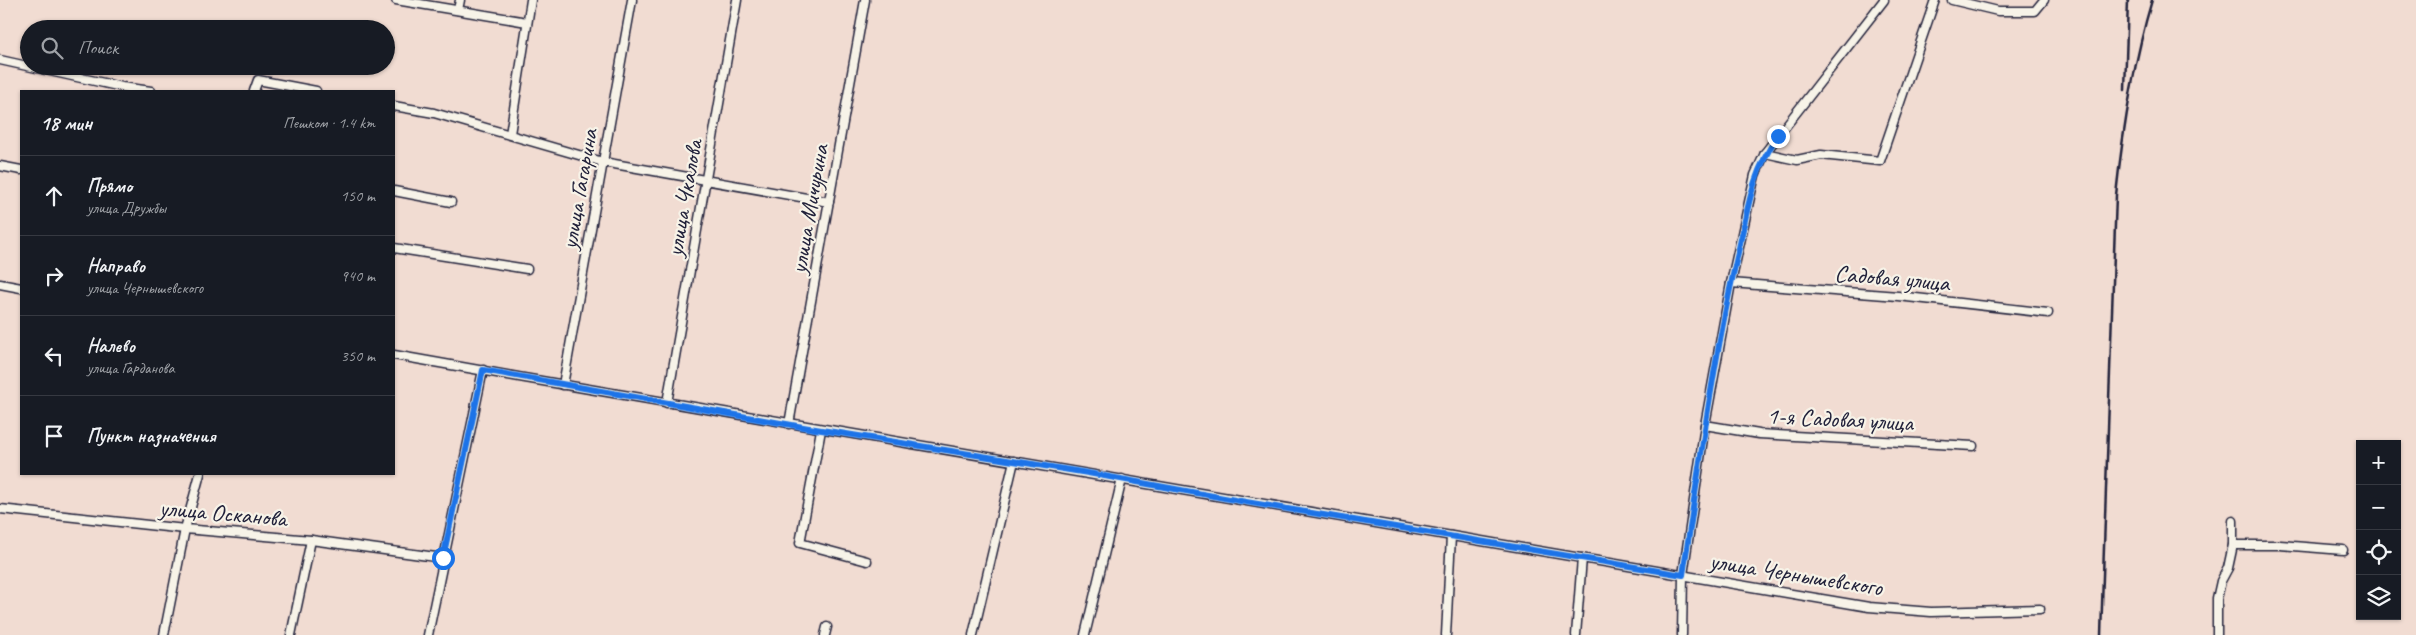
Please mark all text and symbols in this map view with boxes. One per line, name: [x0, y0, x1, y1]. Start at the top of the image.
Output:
search box: [20, 20, 395, 75]
icon: search: [38, 34, 66, 62]
text: Поиск: [78, 36, 118, 60]
text: 18 мин: [40, 110, 92, 136]
text: Пешком · 1.4 km: [283, 113, 375, 133]
street label: улица Гагарина: [553, 125, 605, 253]
route end: [1767, 125, 1790, 148]
street label: улица Чкалова: [659, 135, 709, 261]
street label: улица Мичурина: [783, 141, 835, 278]
text: Прямо: [87, 174, 132, 198]
icon: ahead: [40, 182, 68, 210]
text: 150 m: [341, 186, 375, 206]
text: улица Дружбы: [87, 198, 166, 218]
text: Направо: [87, 254, 145, 278]
street label: Садовая улица: [1833, 258, 1952, 298]
icon: right: [40, 262, 68, 290]
text: 940 m: [341, 266, 375, 286]
text: улица Чернышевского: [87, 278, 203, 298]
text: Налево: [87, 334, 135, 358]
icon: left: [40, 342, 68, 370]
text: 350 m: [341, 346, 375, 366]
text: улица Гарданова: [87, 358, 174, 378]
street label: 1-я Садовая улица: [1766, 400, 1915, 438]
icon: arrive: [40, 422, 68, 450]
text: Пункт назначения: [87, 424, 216, 448]
map controls: [2356, 440, 2401, 620]
button: +: [2356, 440, 2401, 485]
button: −: [2356, 485, 2401, 530]
street label: улица Осканова: [156, 492, 290, 534]
button: locate: [2356, 530, 2401, 575]
street label: улица Чернышевского: [1706, 545, 1886, 603]
route start: [432, 547, 455, 570]
button: layers: [2356, 575, 2401, 620]

